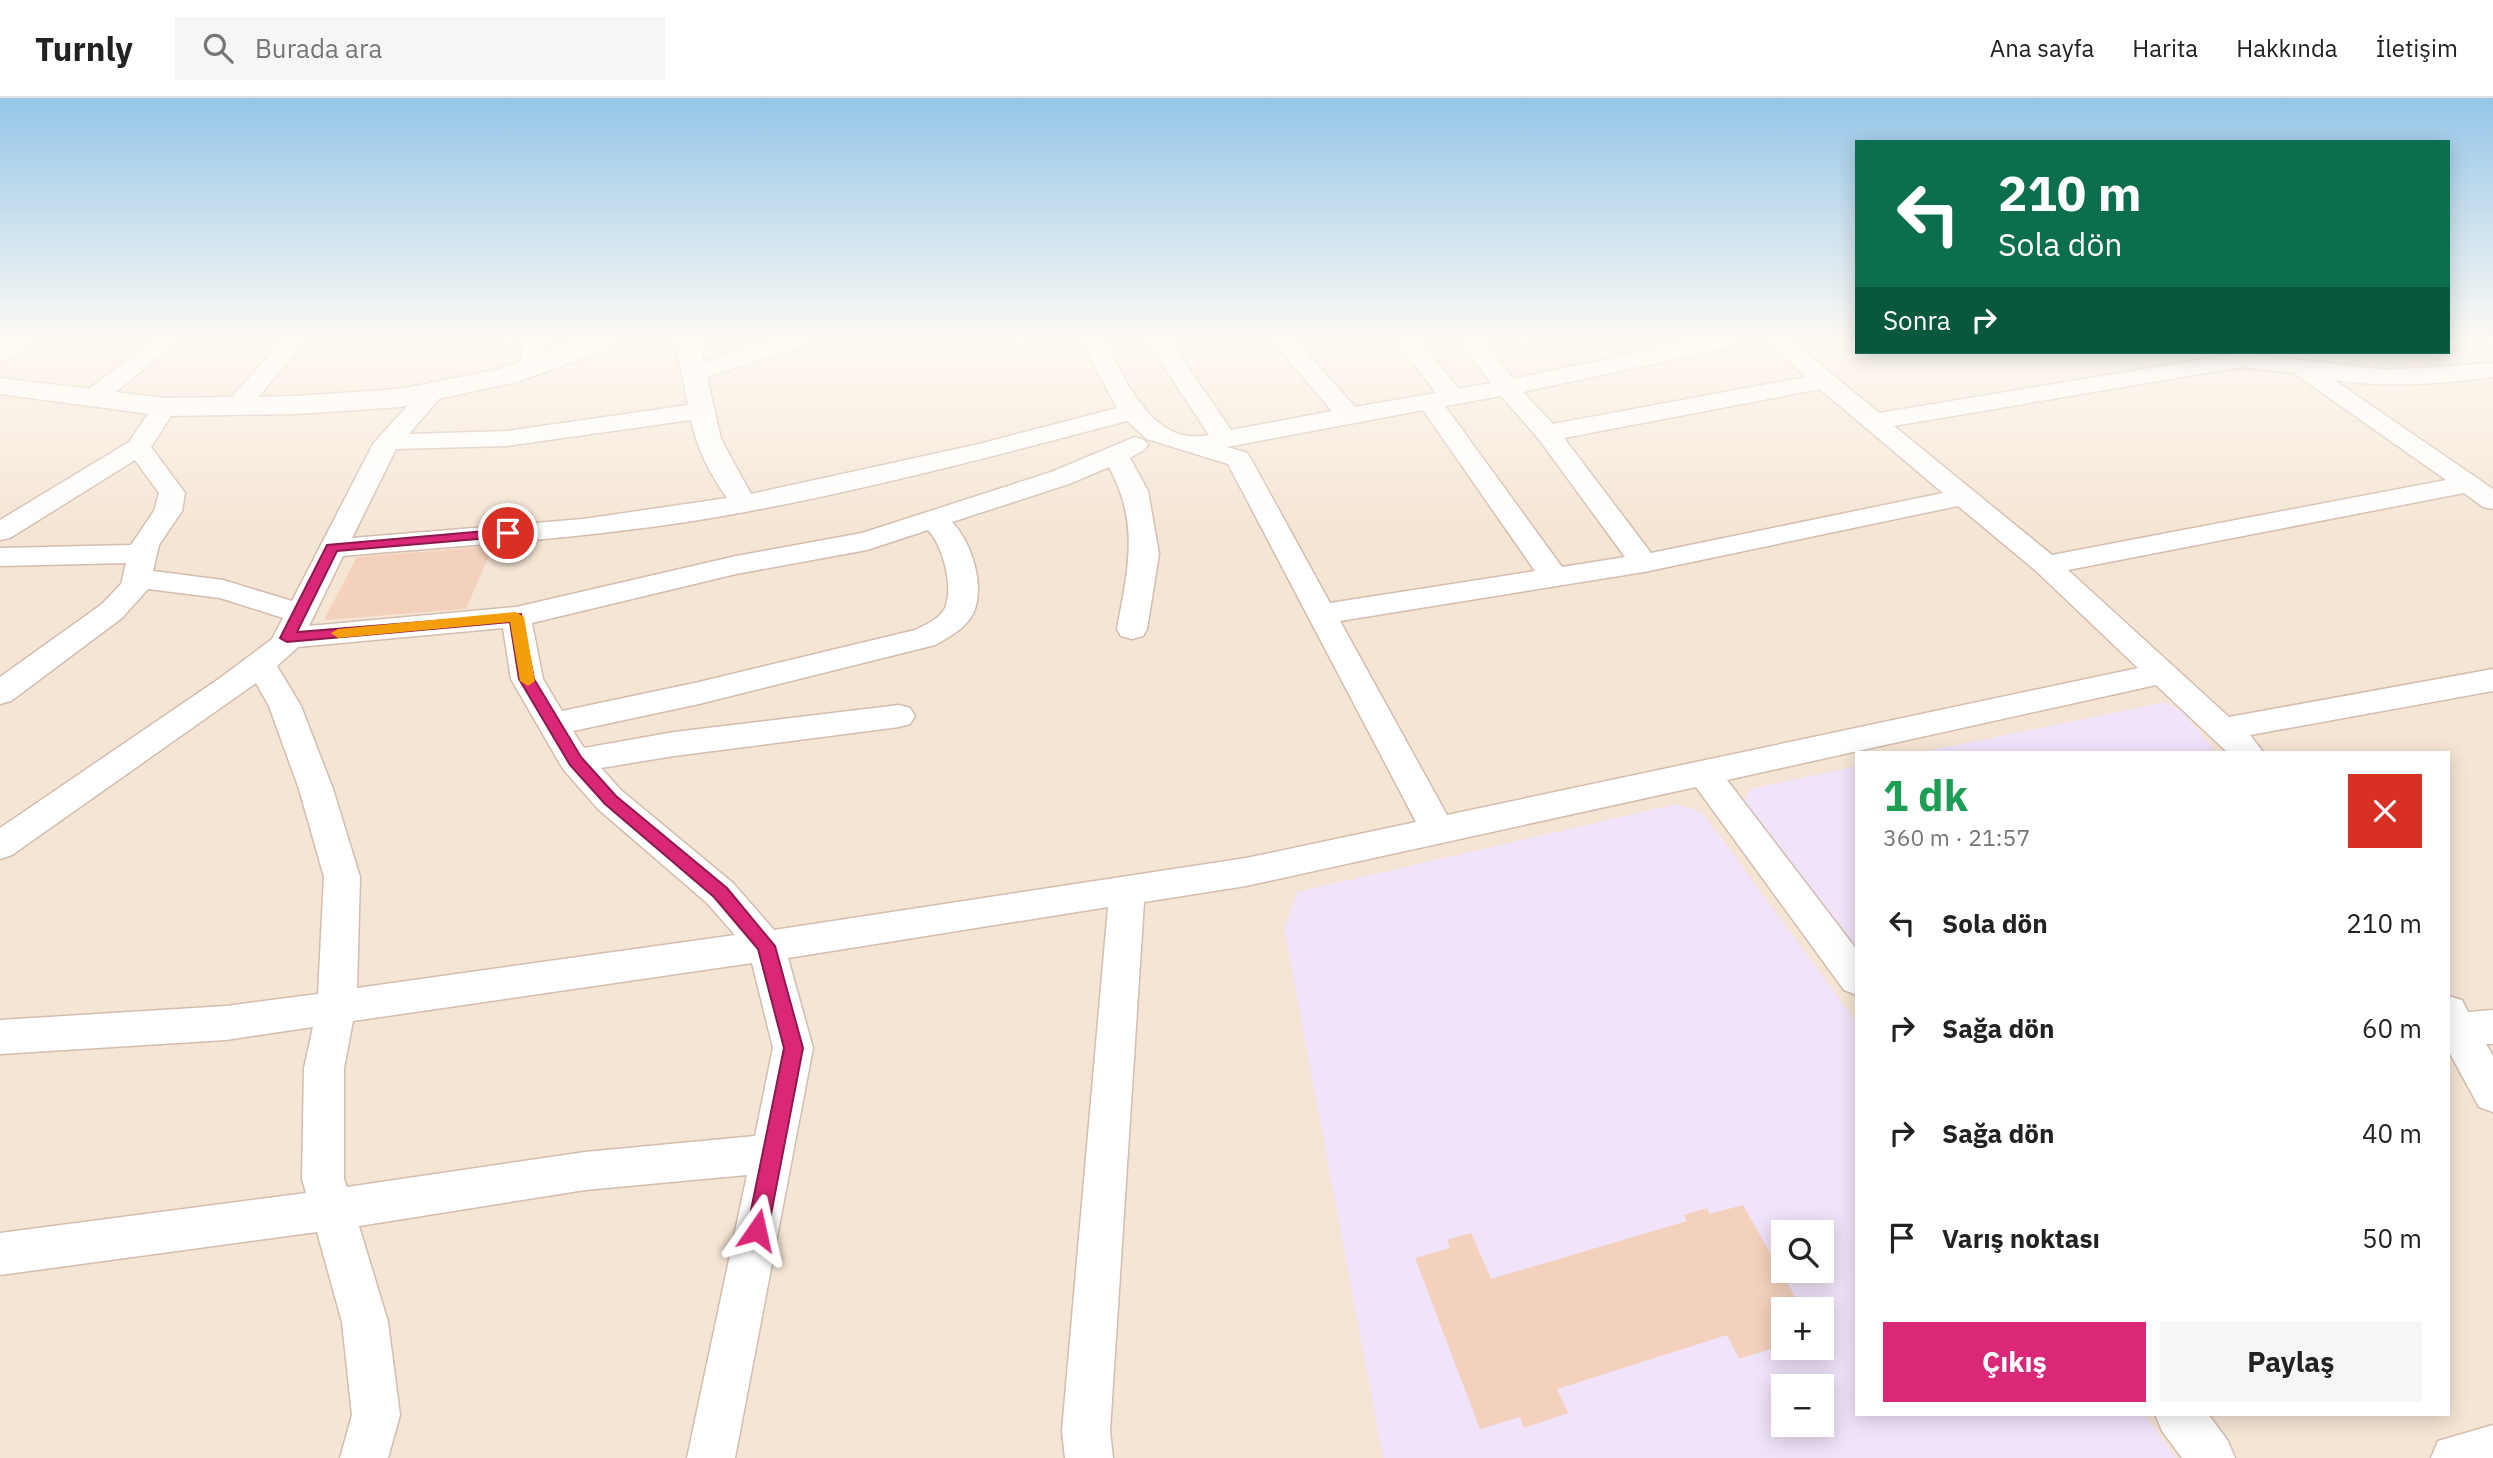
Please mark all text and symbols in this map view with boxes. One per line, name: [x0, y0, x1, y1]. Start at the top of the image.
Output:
search box: [175, 17, 665, 80]
text: Turnly: [35, 27, 133, 70]
icon: search: [199, 29, 237, 67]
text: Burada ara: [255, 31, 382, 65]
text: Ana sayfa: [1990, 32, 2094, 64]
text: Harita: [2132, 32, 2198, 64]
text: Hakkında: [2236, 32, 2338, 64]
text: İletişim: [2376, 32, 2458, 64]
text: 210 m: [1998, 161, 2142, 224]
icon: left: [1883, 168, 1974, 259]
text: Sola dön: [1998, 223, 2123, 265]
icon: right: [1965, 301, 2003, 339]
text: Sonra: [1883, 303, 1951, 337]
pin: [478, 503, 538, 563]
icon: arrive: [489, 514, 527, 552]
text: 1 dk: [1883, 768, 1968, 823]
button: close: [2348, 774, 2422, 848]
text: 360 m · 21:57: [1883, 822, 2030, 852]
icon: left: [1883, 904, 1921, 942]
text: Sola dön: [1942, 906, 2048, 940]
text: 210 m: [2346, 906, 2422, 940]
icon: right: [1883, 1009, 1921, 1047]
text: Sağa dön: [1942, 1011, 2054, 1045]
text: 60 m: [2362, 1011, 2422, 1045]
icon: right: [1883, 1114, 1921, 1152]
text: Sağa dön: [1942, 1116, 2054, 1150]
text: 40 m: [2362, 1116, 2422, 1150]
position arrow: [720, 1193, 794, 1267]
icon: arrive: [1883, 1219, 1921, 1257]
map controls: [1771, 1220, 1834, 1437]
button: search: [1771, 1220, 1834, 1283]
text: Varış noktası: [1942, 1221, 2100, 1255]
text: 50 m: [2362, 1221, 2422, 1255]
button: +: [1771, 1297, 1834, 1360]
button: Çıkış: [1883, 1322, 2146, 1402]
button: Paylaş: [2160, 1322, 2422, 1402]
button: −: [1771, 1374, 1834, 1437]

